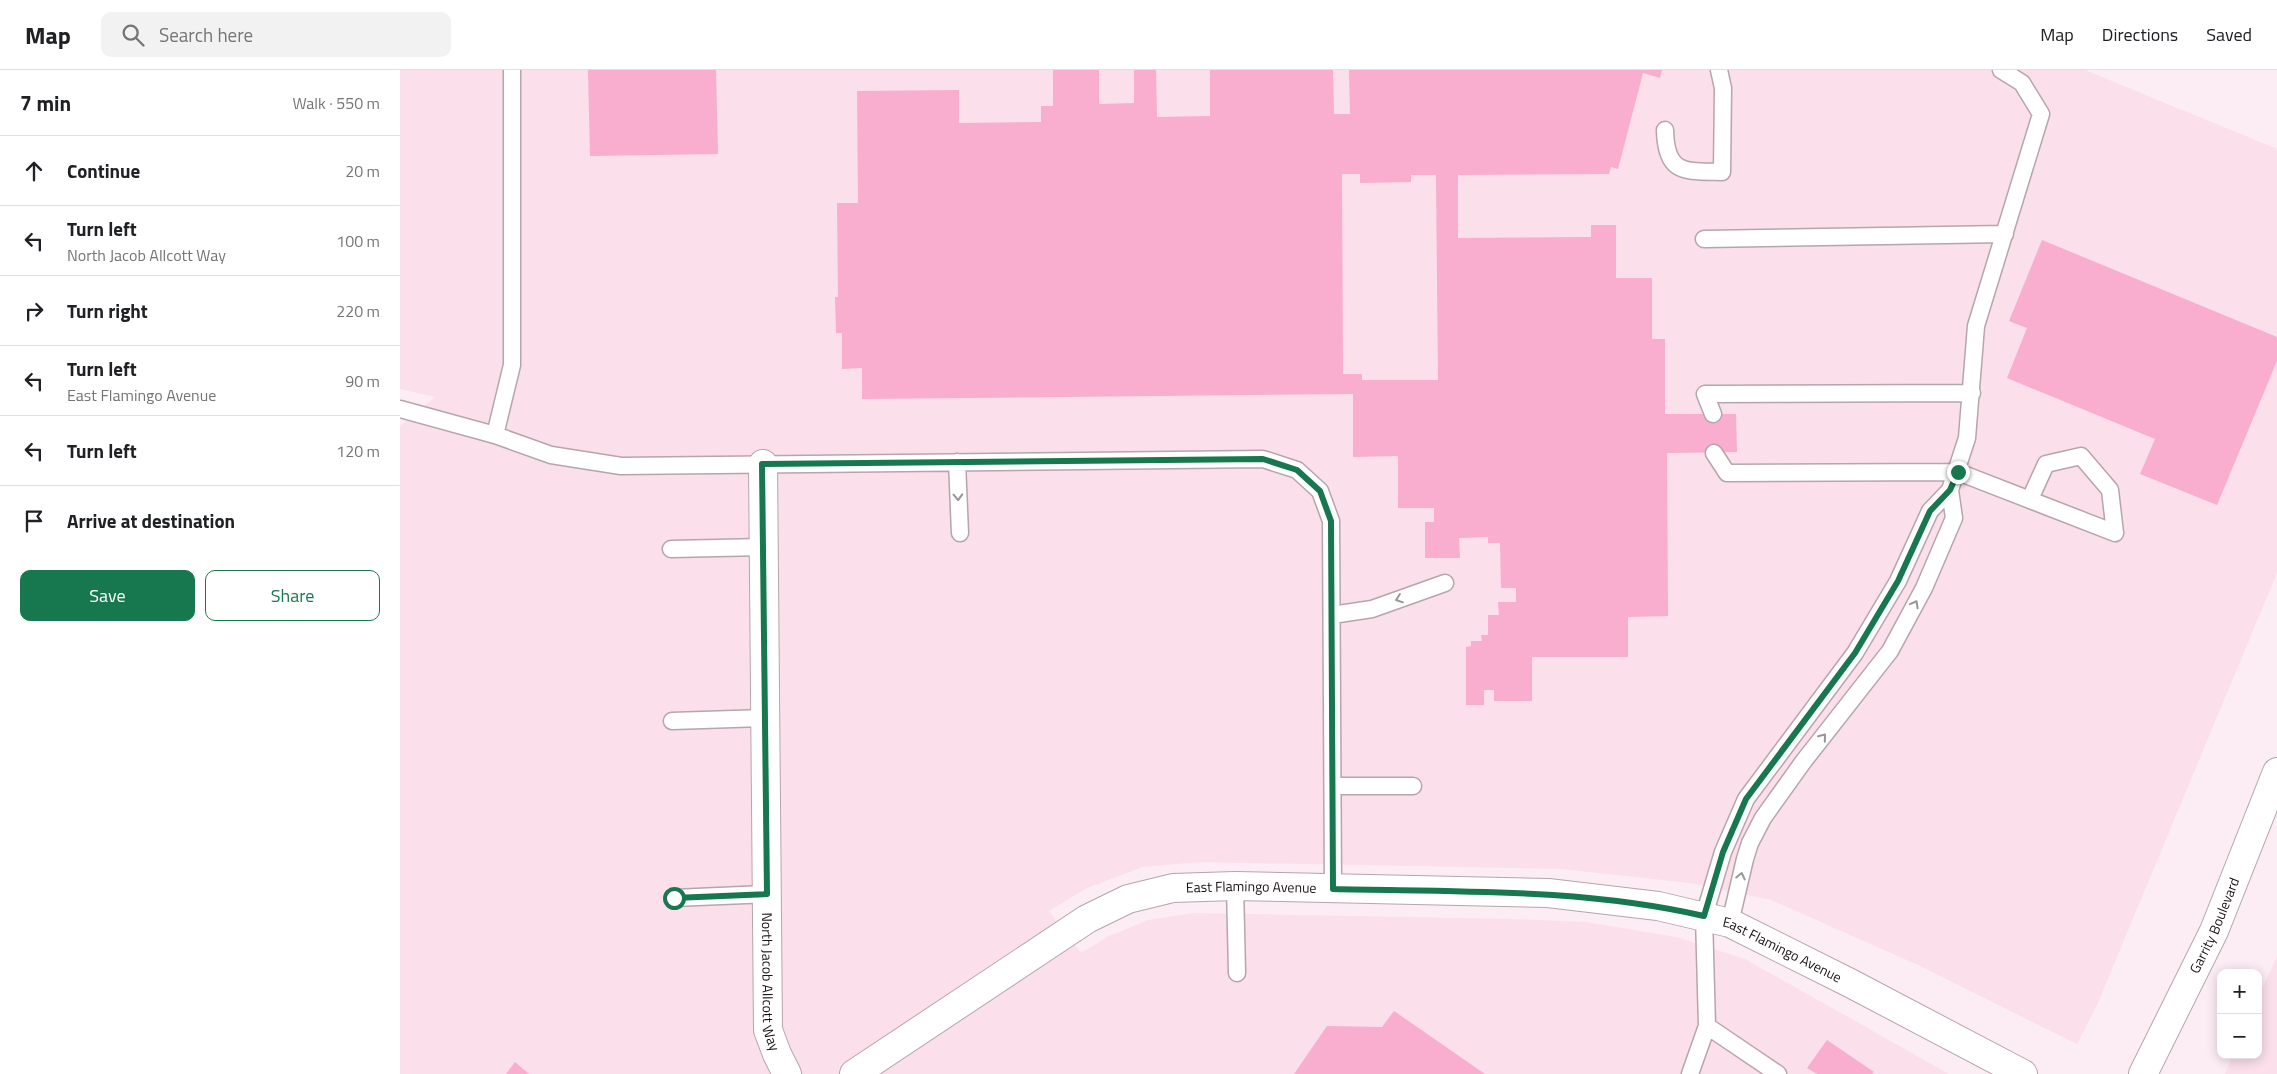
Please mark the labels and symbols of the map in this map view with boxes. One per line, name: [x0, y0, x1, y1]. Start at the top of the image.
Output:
route end: [1947, 461, 1970, 484]
one-way arrow: [953, 493, 964, 501]
one-way arrow: [1395, 593, 1404, 603]
one-way arrow: [1909, 601, 1919, 610]
one-way arrow: [1817, 734, 1825, 743]
one-way arrow: [1735, 871, 1746, 880]
street label: Garrity Boulevard: [2184, 874, 2244, 977]
street label: East Flamingo Avenue: [1185, 875, 1317, 898]
route start: [663, 887, 686, 910]
street label: East Flamingo Avenue: [1721, 911, 1846, 987]
street label: North Jacob Allcott Way: [757, 912, 786, 1054]

